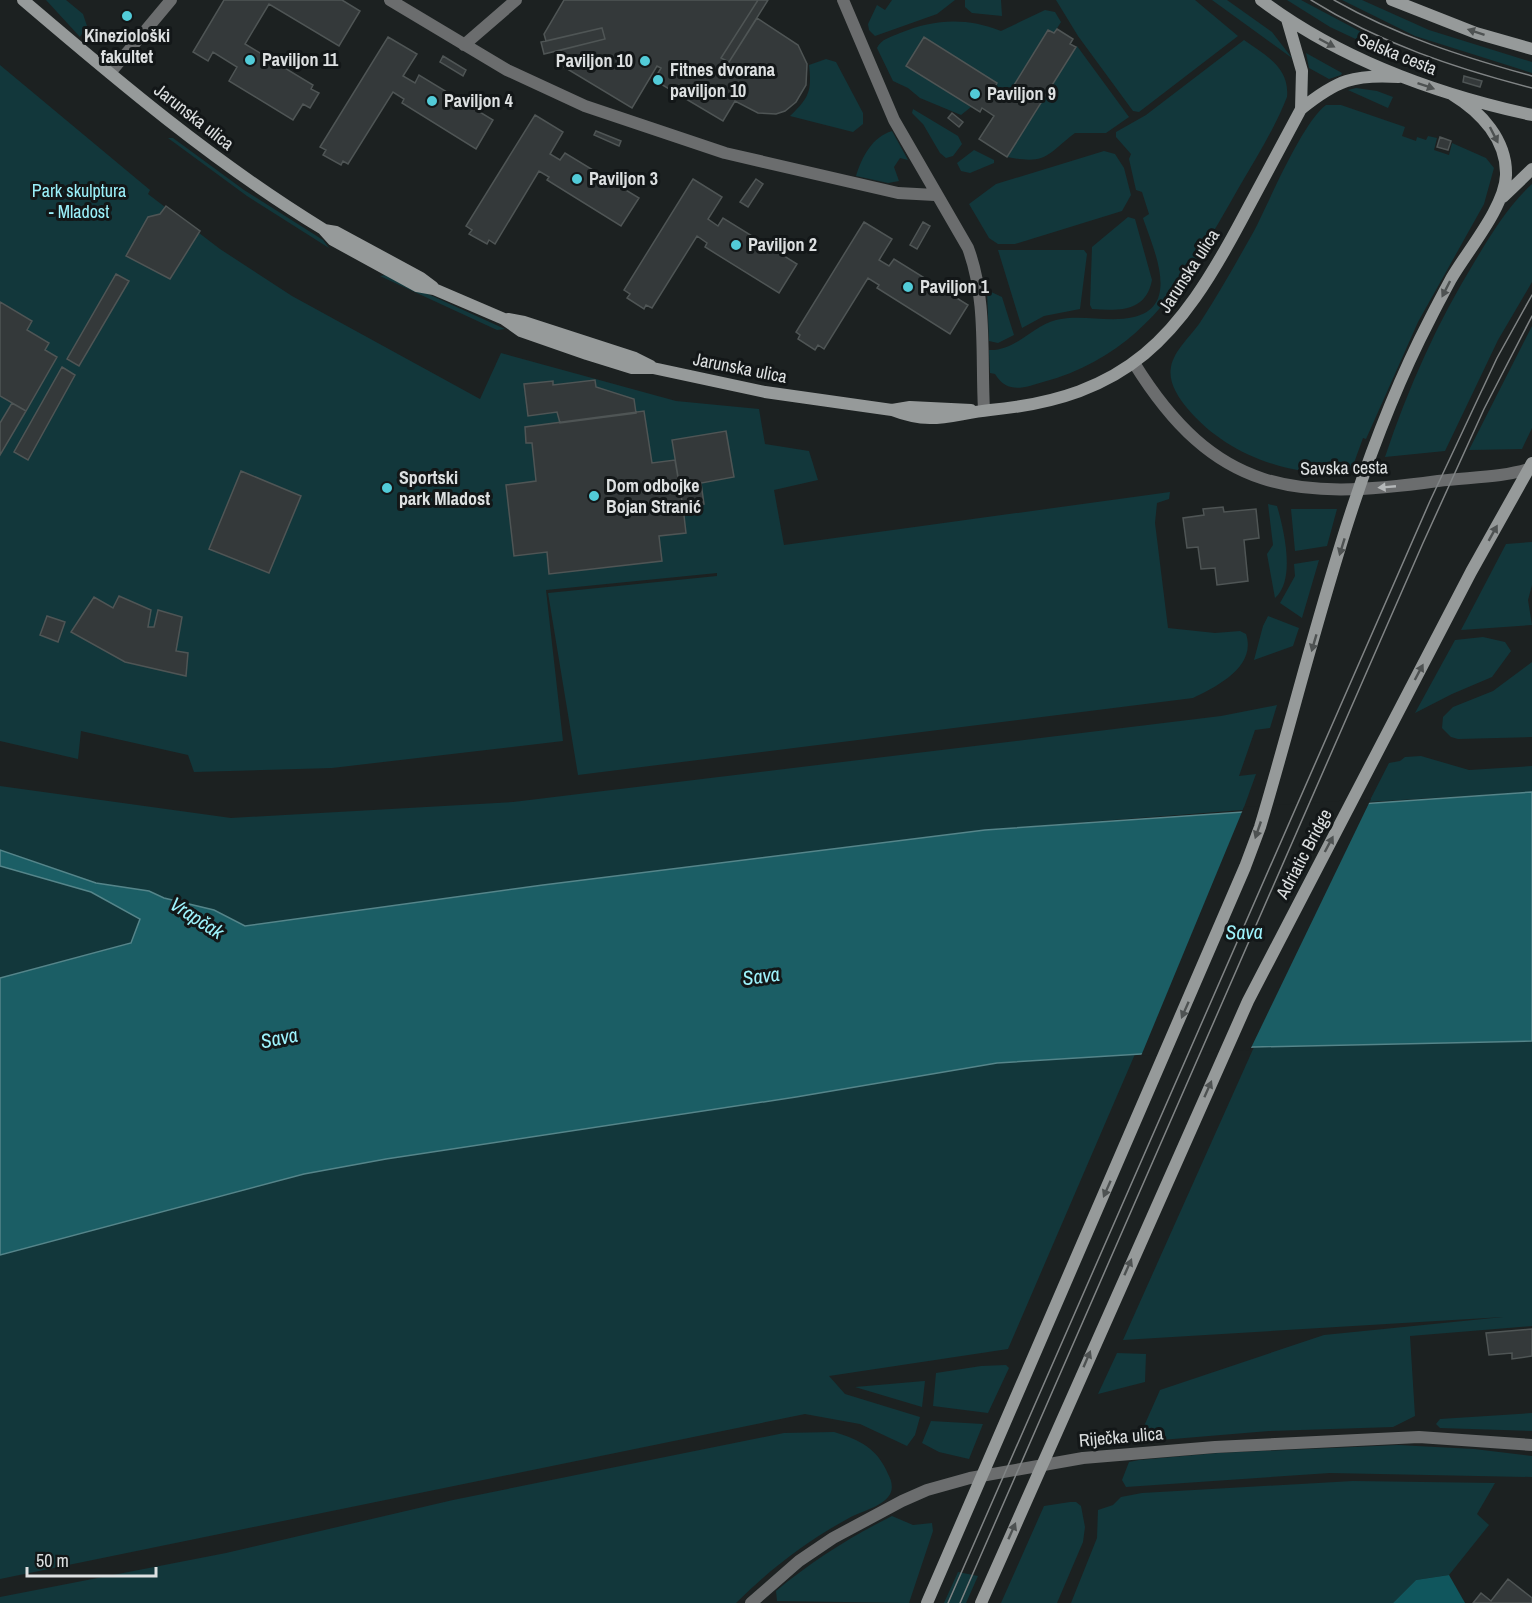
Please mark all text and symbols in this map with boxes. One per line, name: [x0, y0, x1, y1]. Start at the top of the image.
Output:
marker: Kineziološki fakultet: [120, 9, 134, 23]
place label: Kineziološki fakultet: [84, 23, 170, 69]
street label: Selska cesta: [1354, 26, 1441, 81]
one-way arrow: [1467, 27, 1485, 37]
one-way arrow: [1319, 38, 1336, 48]
place label: Paviljon 11: [262, 47, 339, 72]
place label: Paviljon 10: [556, 48, 633, 73]
marker: Paviljon 11: [243, 53, 257, 67]
marker: Paviljon 10: [638, 54, 652, 68]
place label: Fitnes dvorana paviljon 10: [670, 57, 776, 103]
marker: Fitnes dvorana paviljon 10: [651, 73, 665, 87]
street label: Jarunska ulica: [149, 77, 240, 156]
place label: Paviljon 9: [987, 81, 1056, 106]
one-way arrow: [1417, 82, 1435, 92]
marker: Paviljon 9: [968, 87, 982, 101]
place label: Paviljon 4: [444, 88, 514, 113]
marker: Paviljon 4: [425, 94, 439, 108]
one-way arrow: [1489, 127, 1499, 144]
place label: Paviljon 3: [589, 166, 658, 191]
marker: Paviljon 3: [570, 172, 584, 186]
park label: Park skulptura - Mladost: [32, 178, 126, 224]
street label: Jarunska ulica: [1152, 224, 1225, 317]
place label: Paviljon 2: [748, 232, 817, 257]
marker: Paviljon 2: [729, 238, 743, 252]
place label: Paviljon 1: [920, 274, 990, 299]
marker: Paviljon 1: [901, 280, 915, 294]
one-way arrow: [1441, 280, 1451, 297]
street label: Jarunska ulica: [691, 346, 789, 389]
street label: Savska cesta: [1300, 454, 1388, 481]
place label: Sportski park Mladost: [399, 465, 490, 511]
place label: Dom odbojke Bojan Stranić: [606, 473, 701, 519]
marker: Sportski park Mladost: [380, 481, 394, 495]
one-way arrow: [1378, 482, 1397, 492]
marker: Dom odbojke Bojan Stranić: [587, 489, 601, 503]
one-way arrow: [1488, 525, 1498, 542]
one-way arrow: [1337, 538, 1346, 556]
one-way arrow: [1308, 634, 1318, 652]
one-way arrow: [1414, 663, 1424, 680]
street label: Adriatic Bridge: [1269, 804, 1338, 904]
one-way arrow: [1253, 821, 1263, 839]
one-way arrow: [1324, 836, 1334, 853]
water label: Vrapčak: [165, 890, 230, 946]
water label: Sava: [1225, 918, 1263, 945]
water label: Sava: [741, 960, 781, 991]
one-way arrow: [1180, 1002, 1189, 1019]
water label: Sava: [258, 1021, 300, 1054]
one-way arrow: [1203, 1080, 1213, 1098]
one-way arrow: [1102, 1180, 1111, 1198]
one-way arrow: [1123, 1258, 1133, 1276]
one-way arrow: [1083, 1350, 1092, 1367]
street label: Riječka ulica: [1078, 1420, 1164, 1453]
one-way arrow: [1007, 1522, 1017, 1540]
scale bar: [27, 1540, 156, 1578]
text: 50 m: [36, 1548, 69, 1573]

